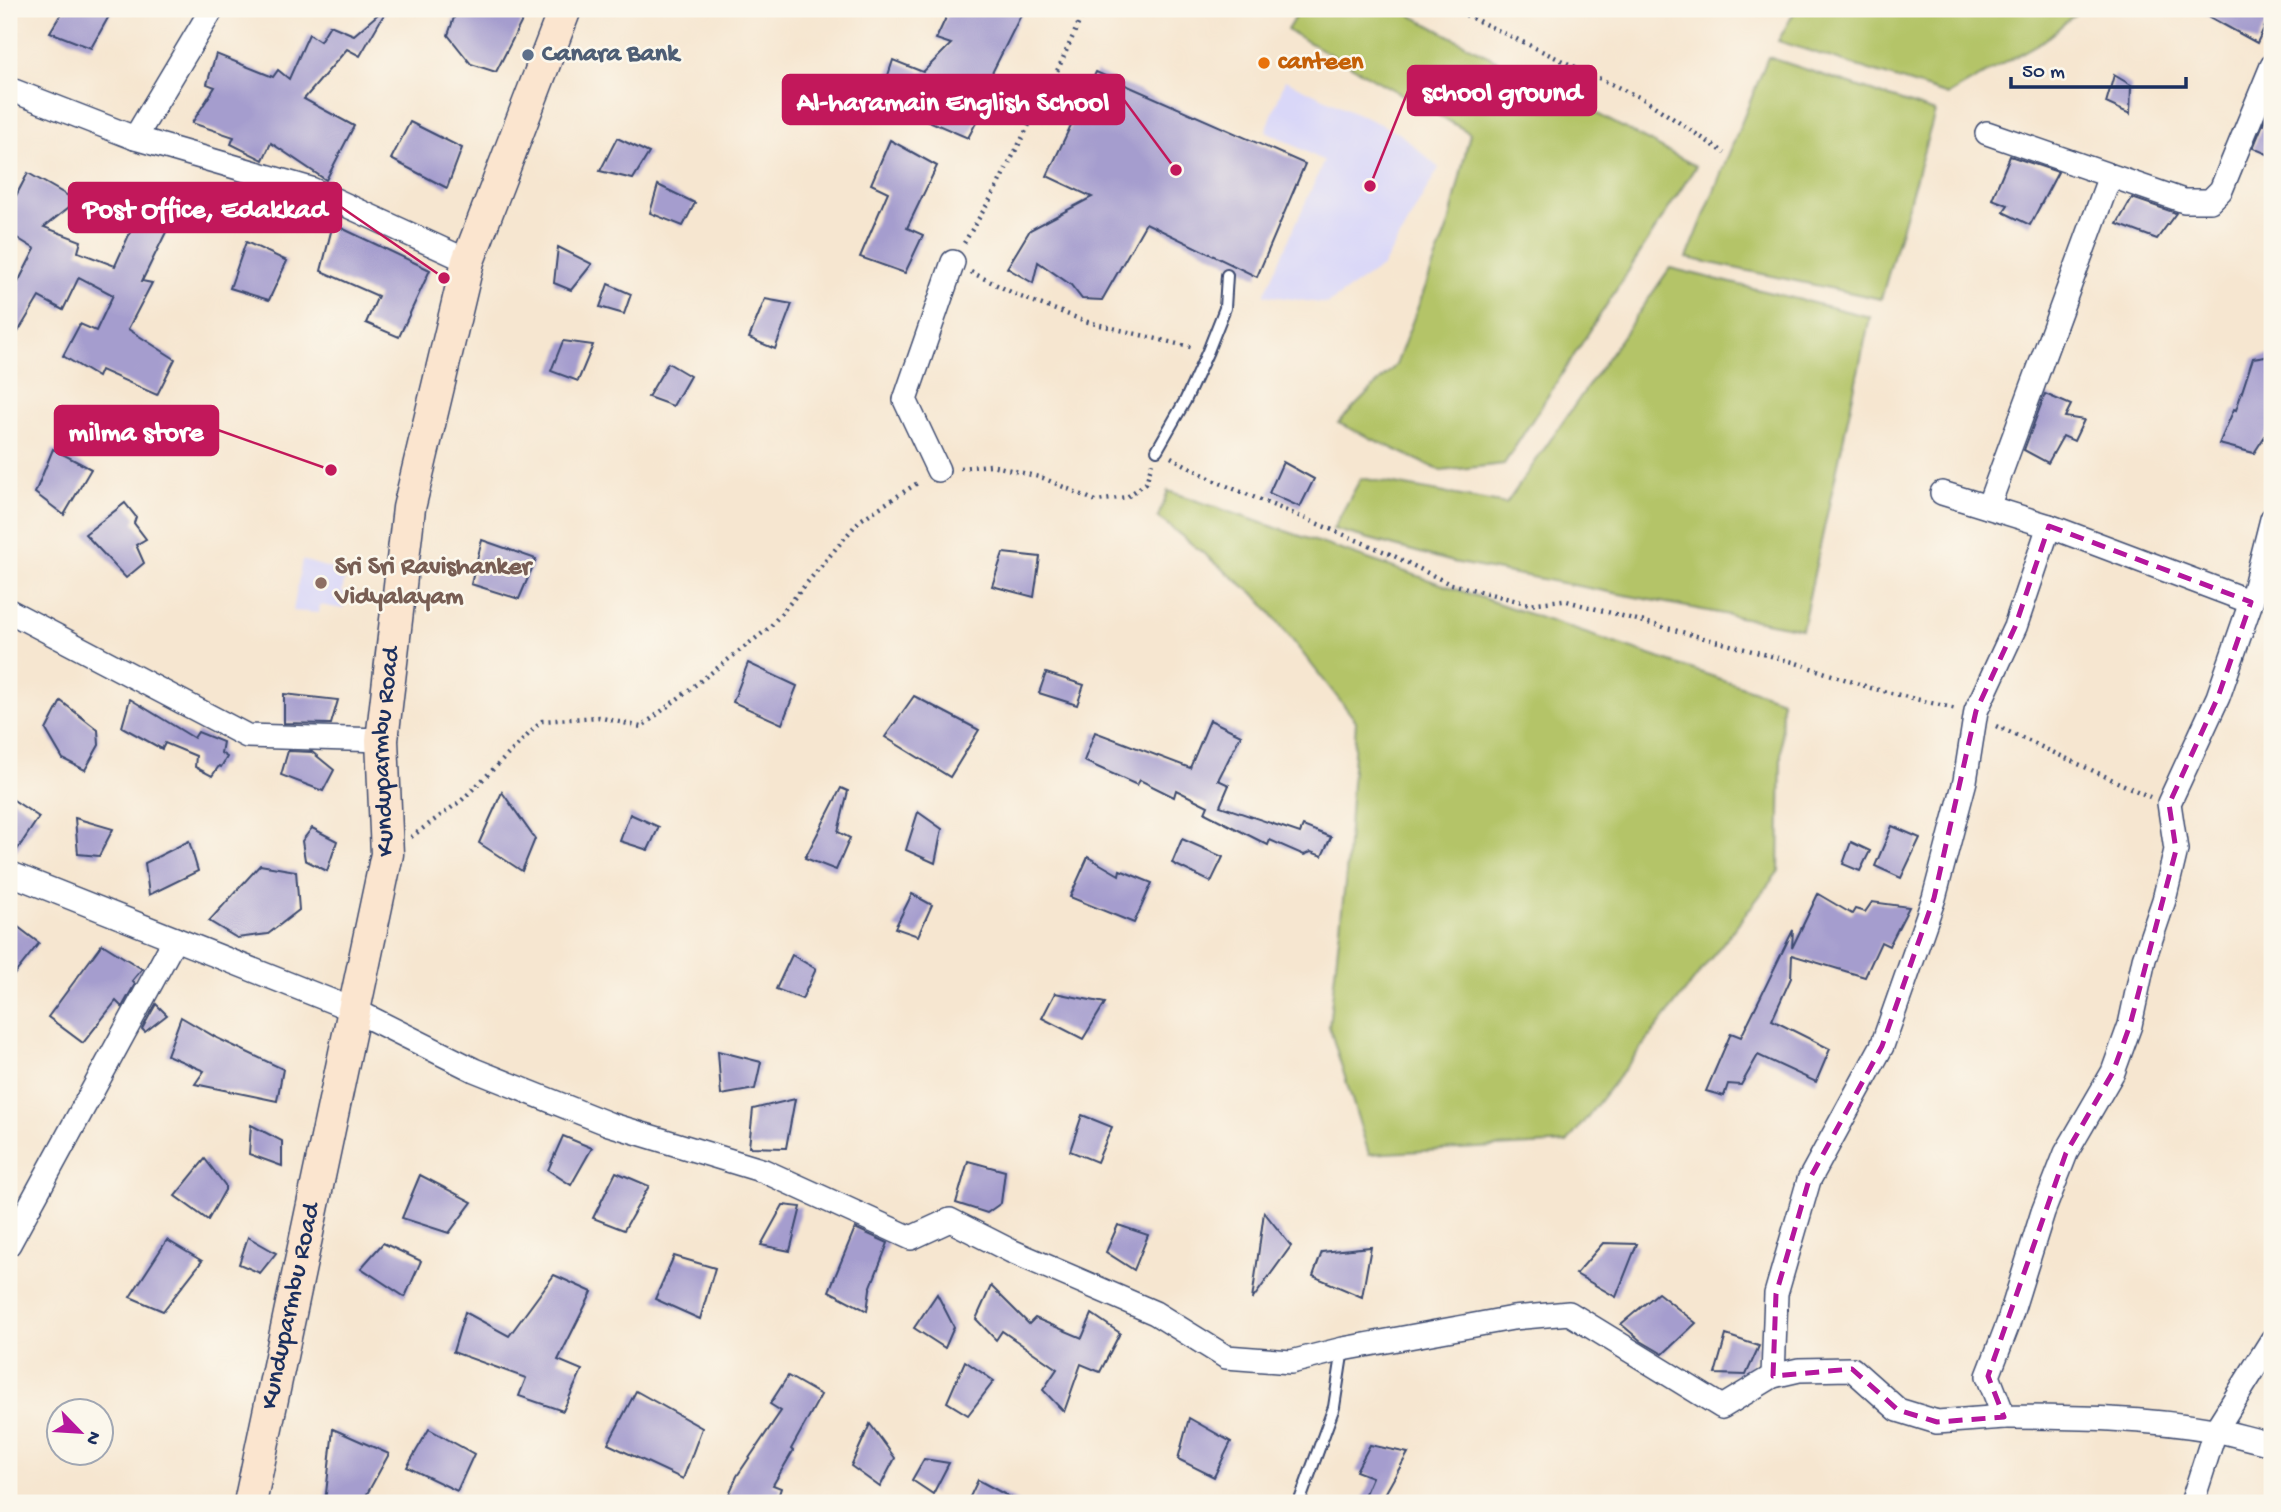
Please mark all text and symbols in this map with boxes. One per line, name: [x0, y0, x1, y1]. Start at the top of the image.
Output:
place label: Canara Bank: [542, 40, 682, 71]
scale bar: [2011, 46, 2186, 90]
marker: Canara Bank: [520, 47, 536, 63]
place label: canteen: [1278, 48, 1364, 79]
marker: canteen: [1256, 55, 1272, 71]
text: 50 m: [2022, 61, 2065, 86]
callout: school ground: [1408, 66, 1596, 115]
callout: Al-haramain English School: [783, 75, 1124, 124]
text: school ground: [1422, 78, 1585, 111]
text: Al-haramain English School: [796, 88, 1109, 121]
callout: Post Office, Edakkad: [69, 183, 341, 232]
text: Post Office, Edakkad: [81, 195, 330, 228]
callout: milma store: [55, 406, 218, 455]
text: milma store: [69, 418, 205, 451]
place label: Sri Sri Ravishanker Vidyalayam: [334, 553, 534, 614]
marker: Sri Sri Ravishanker Vidyalayam: [313, 575, 329, 591]
street label: Kunduparmbu Road: [366, 643, 408, 857]
street label: Kunduparmbu Road: [255, 1199, 329, 1412]
north arrow: [46, 1396, 116, 1466]
text: N: [79, 1427, 105, 1448]

